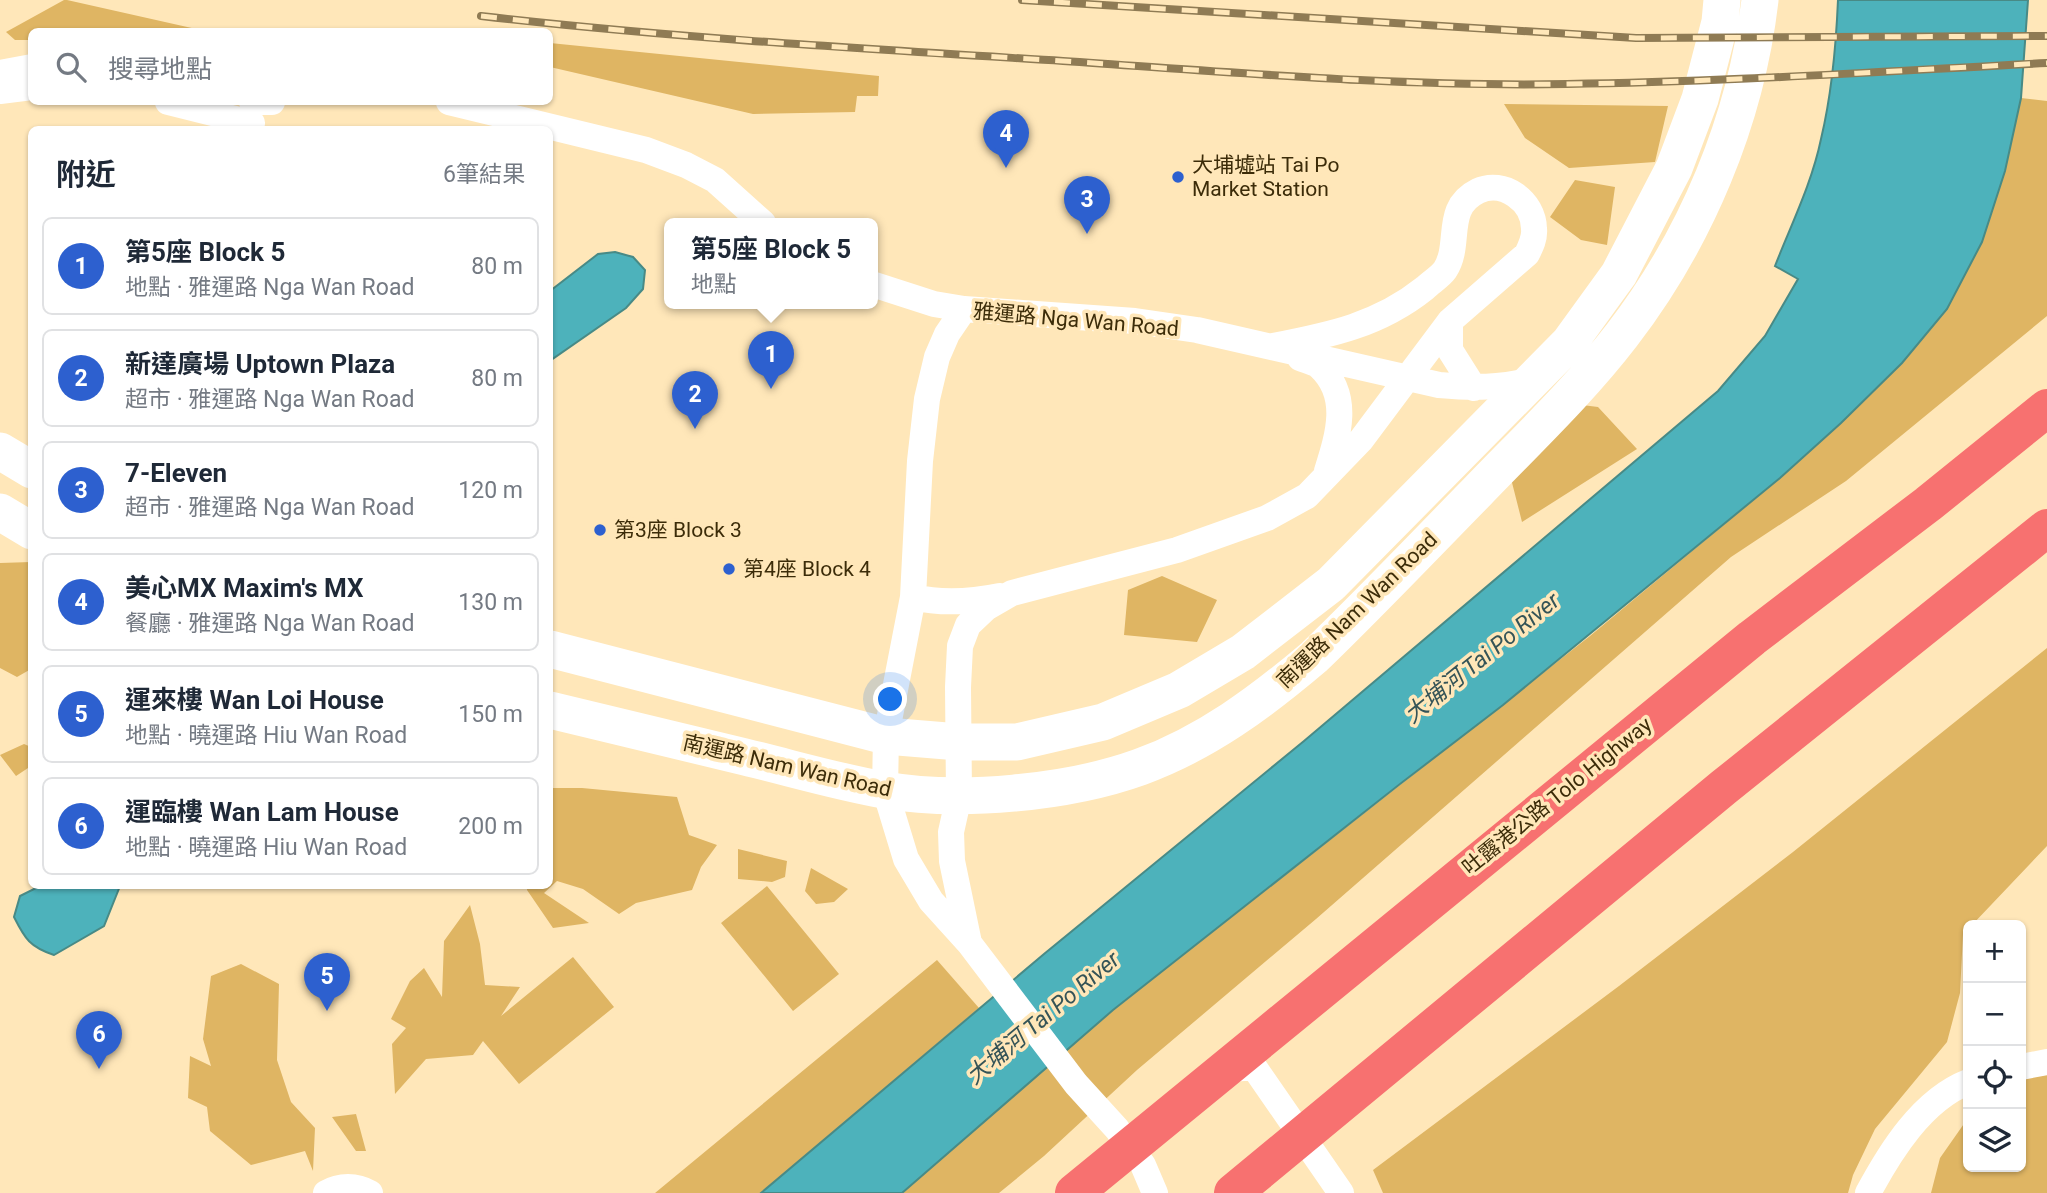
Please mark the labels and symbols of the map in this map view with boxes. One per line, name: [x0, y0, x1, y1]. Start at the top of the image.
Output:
pin: 4: [983, 110, 1029, 168]
place label: 大埔墟站 Tai Po Market Station: [1192, 153, 1339, 201]
marker: 大埔墟站 Tai Po Market Station: [1170, 169, 1186, 185]
pin: 3: [1064, 176, 1110, 234]
street label: 雅運路 Nga Wan Road: [972, 299, 1180, 341]
pin: 1: [748, 331, 794, 389]
pin: 2: [672, 371, 718, 429]
place label: 第3座 Block 3: [614, 518, 742, 542]
marker: 第3座 Block 3: [592, 522, 608, 538]
street label: 南運路 Nam Wan Road: [1272, 527, 1442, 693]
place label: 第4座 Block 4: [743, 557, 871, 581]
marker: 第4座 Block 4: [721, 561, 737, 577]
water label: 大埔河 Tai Po River: [1399, 586, 1566, 729]
your location: [873, 682, 907, 716]
street label: 吐露港公路 Tolo Highway: [1458, 712, 1656, 880]
street label: 南運路 Nam Wan Road: [681, 730, 893, 802]
water label: 大埔河 Tai Po River: [961, 945, 1126, 1090]
pin: 5: [304, 953, 350, 1011]
pin: 6: [76, 1011, 122, 1069]

